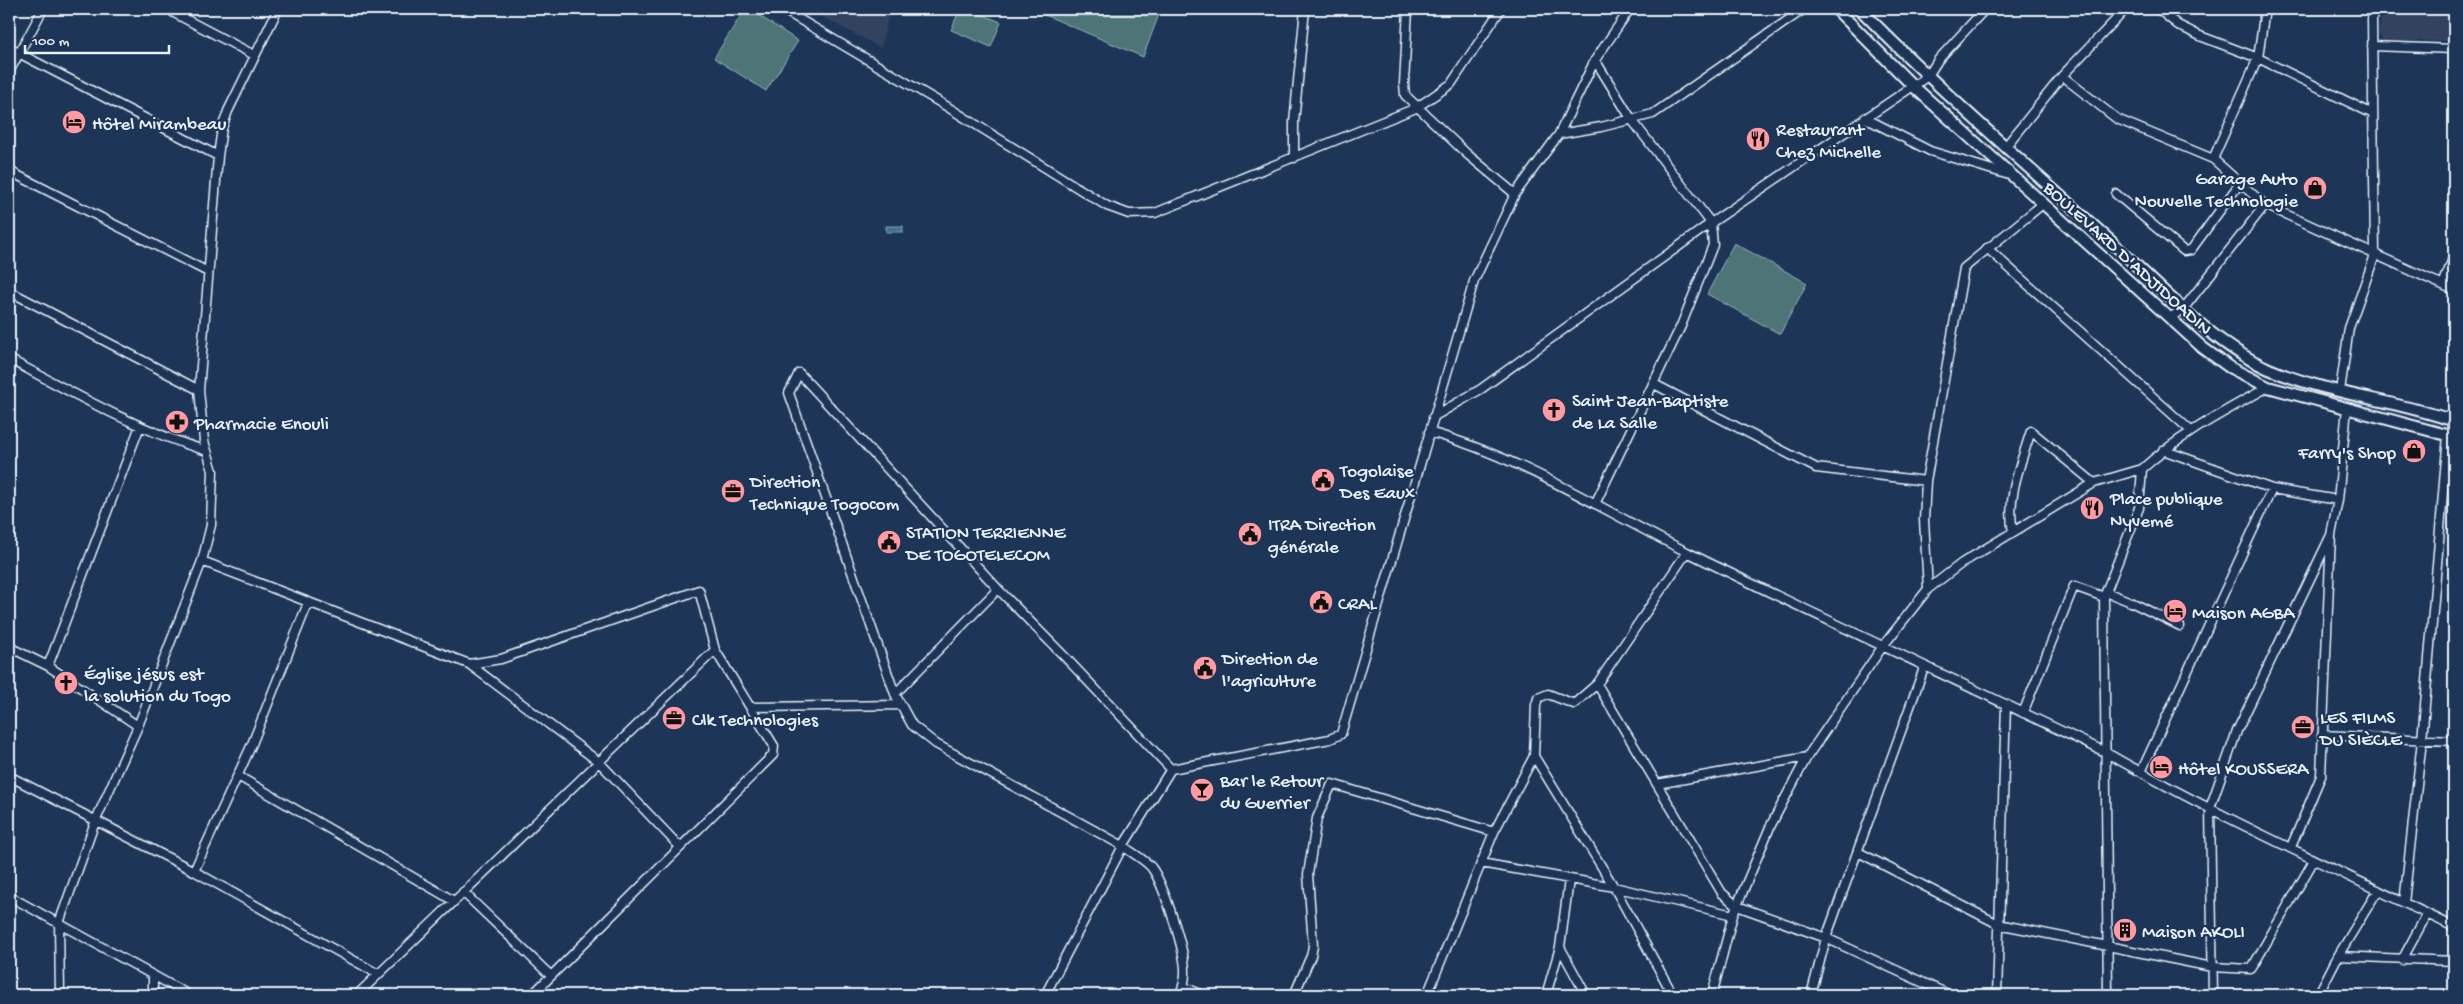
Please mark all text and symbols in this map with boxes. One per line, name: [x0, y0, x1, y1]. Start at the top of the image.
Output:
scale bar: [25, 22, 169, 54]
text: 100 m: [31, 33, 70, 51]
hotel icon: Hôtel Mirambeau: [61, 109, 87, 135]
place label: Hôtel Mirambeau: [92, 114, 226, 137]
place label: Restaurant Chez Michelle: [1776, 120, 1881, 165]
restaurant icon: Restaurant Chez Michelle: [1745, 126, 1771, 152]
place label: Garage Auto Nouvelle Technologie: [2135, 169, 2298, 214]
shop icon: Garage Auto Nouvelle Technologie: [2302, 175, 2328, 201]
street label: BOULEVARD D'ADJIDOADIN: [2037, 177, 2216, 342]
place label: Saint Jean-Baptiste de La Salle: [1572, 391, 1728, 436]
church icon: Saint Jean-Baptiste de La Salle: [1541, 397, 1567, 423]
pharmacy icon: Pharmacie Enouli: [164, 409, 190, 435]
place label: Pharmacie Enouli: [193, 414, 329, 437]
shop icon: Farry's Shop: [2401, 438, 2427, 464]
place label: Farry's Shop: [2297, 443, 2397, 466]
place label: Togolaise Des Eaux: [1338, 461, 1415, 506]
public building icon: Togolaise Des Eaux: [1310, 467, 1336, 493]
place label: Direction Technique Togocom: [748, 472, 900, 517]
office icon: Direction Technique Togocom: [720, 478, 746, 504]
place label: Place publique Nyvemé: [2109, 489, 2223, 534]
restaurant icon: Place publique Nyvemé: [2079, 495, 2105, 521]
place label: ITRA Direction générale: [1268, 515, 1376, 560]
public building icon: ITRA Direction générale: [1237, 521, 1263, 547]
place label: STATION TERRIENNE DE TOGOTELECOM: [904, 523, 1067, 568]
public building icon: STATION TERRIENNE DE TOGOTELECOM: [876, 529, 902, 555]
public building icon: CRAL: [1308, 589, 1334, 615]
place label: CRAL: [1338, 594, 1377, 617]
hotel icon: Maison AGBA: [2162, 598, 2188, 624]
place label: Maison AGBA: [2192, 603, 2296, 626]
place label: Direction de l'agriculture: [1220, 649, 1318, 694]
public building icon: Direction de l'agriculture: [1192, 655, 1218, 681]
place label: Église jésus est la solution du Togo: [84, 664, 231, 709]
church icon: Église jésus est la solution du Togo: [53, 670, 79, 696]
office icon: Clk Technologies: [661, 705, 687, 731]
place label: LES FILMS DU SIÈCLE: [2318, 708, 2403, 753]
place label: Clk Technologies: [692, 710, 819, 733]
office icon: LES FILMS DU SIÈCLE: [2290, 714, 2316, 740]
hotel icon: Hôtel KOUSSERA: [2148, 754, 2174, 780]
place label: Hôtel KOUSSERA: [2178, 759, 2310, 782]
place label: Bar le Retour du Guerrier: [1219, 771, 1325, 816]
bar icon: Bar le Retour du Guerrier: [1189, 777, 1215, 803]
building icon: Maison AKOLI: [2112, 917, 2138, 943]
place label: Maison AKOLI: [2142, 922, 2245, 945]

